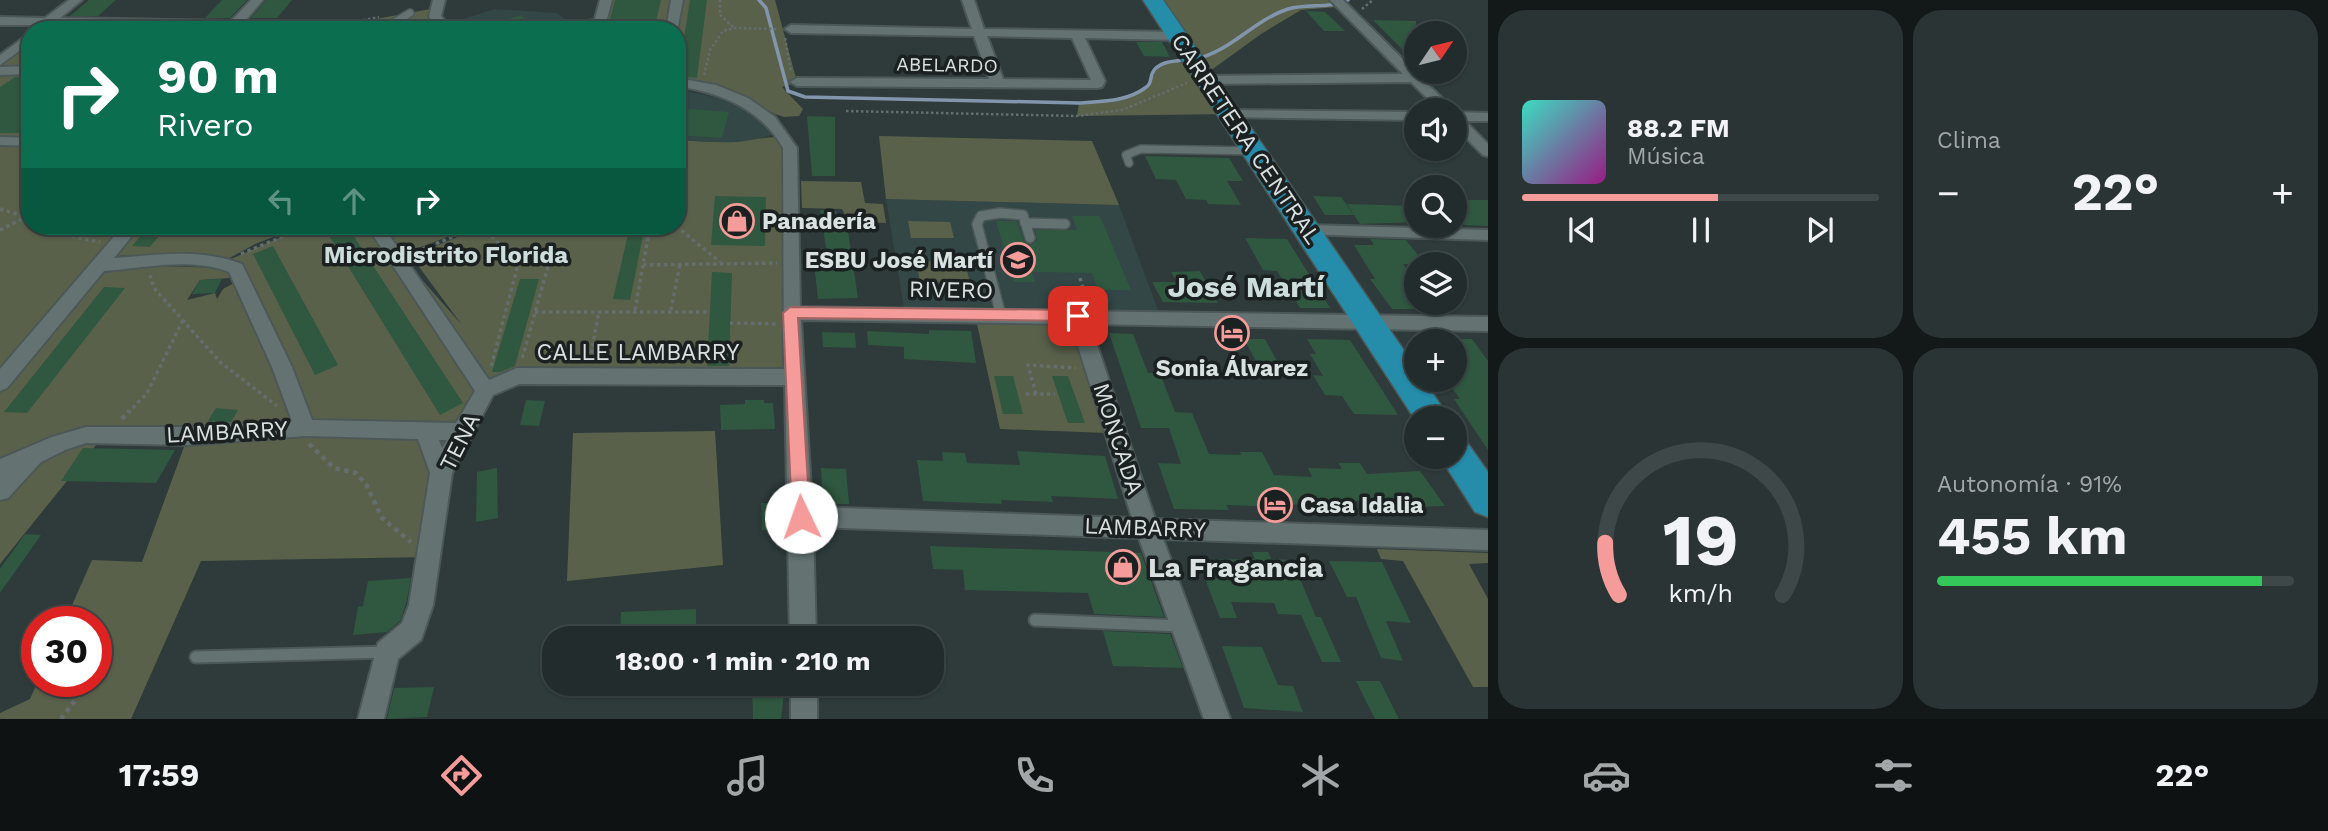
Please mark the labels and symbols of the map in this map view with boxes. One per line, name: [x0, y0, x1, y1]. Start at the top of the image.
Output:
north arrow: [1404, 21, 1466, 84]
street label: CARRETERA CENTRAL: [1166, 29, 1327, 249]
street label: ABELARDO: [896, 53, 998, 77]
shop icon: Panadería: [718, 202, 756, 240]
place label: Panadería: [762, 208, 876, 235]
district label: Microdistrito Florida: [324, 241, 568, 269]
school or university icon: ESBU José Martí: [999, 241, 1037, 279]
place label: ESBU José Martí: [805, 247, 993, 274]
district label: José Martí: [1167, 269, 1325, 304]
street label: RIVERO: [909, 276, 993, 304]
pin: [1048, 286, 1108, 346]
hotel icon: Sonia Álvarez: [1213, 314, 1251, 352]
street label: CALLE LAMBARRY: [537, 339, 739, 366]
place label: Sonia Álvarez: [1156, 355, 1308, 382]
street label: MONCADA: [1087, 380, 1149, 498]
street label: TENA: [434, 409, 486, 475]
street label: LAMBARRY: [165, 415, 289, 449]
position arrow: [764, 480, 838, 554]
hotel icon: Casa Idalia: [1256, 486, 1294, 524]
place label: Casa Idalia: [1300, 492, 1424, 519]
street label: LAMBARRY: [1084, 512, 1206, 544]
shop icon: La Fragancia: [1104, 548, 1142, 586]
place label: La Fragancia: [1148, 551, 1324, 584]
speed limit sign: 30: [21, 606, 112, 697]

